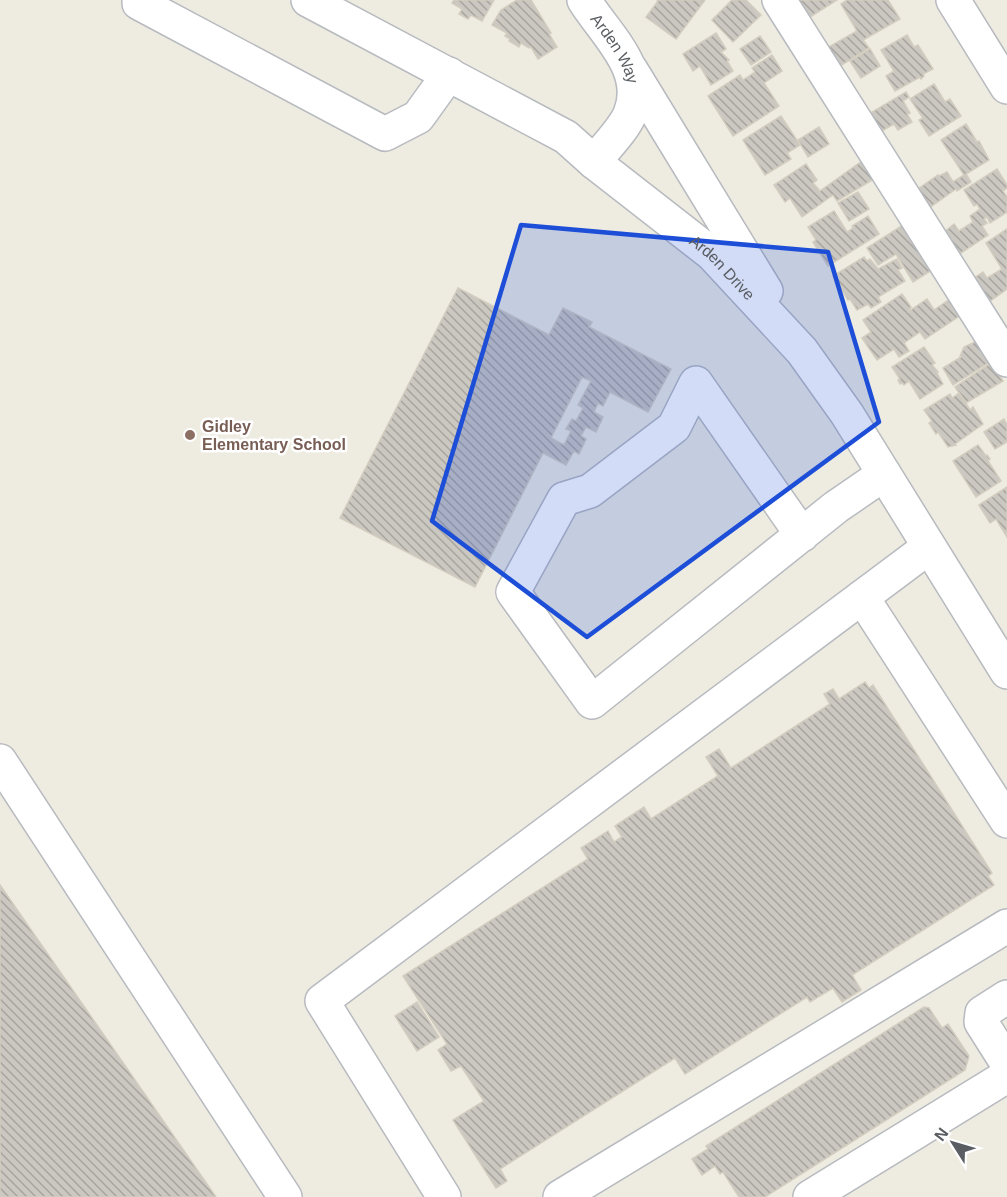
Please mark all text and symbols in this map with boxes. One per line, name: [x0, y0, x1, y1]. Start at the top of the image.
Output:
street label: Arden Way: [588, 10, 642, 85]
street label: Arden Drive: [687, 232, 758, 303]
place label: Gidley Elementary School: [202, 418, 346, 453]
marker: Gidley Elementary School: [183, 428, 197, 442]
north arrow: [923, 1113, 983, 1173]
text: N: [931, 1125, 952, 1144]

